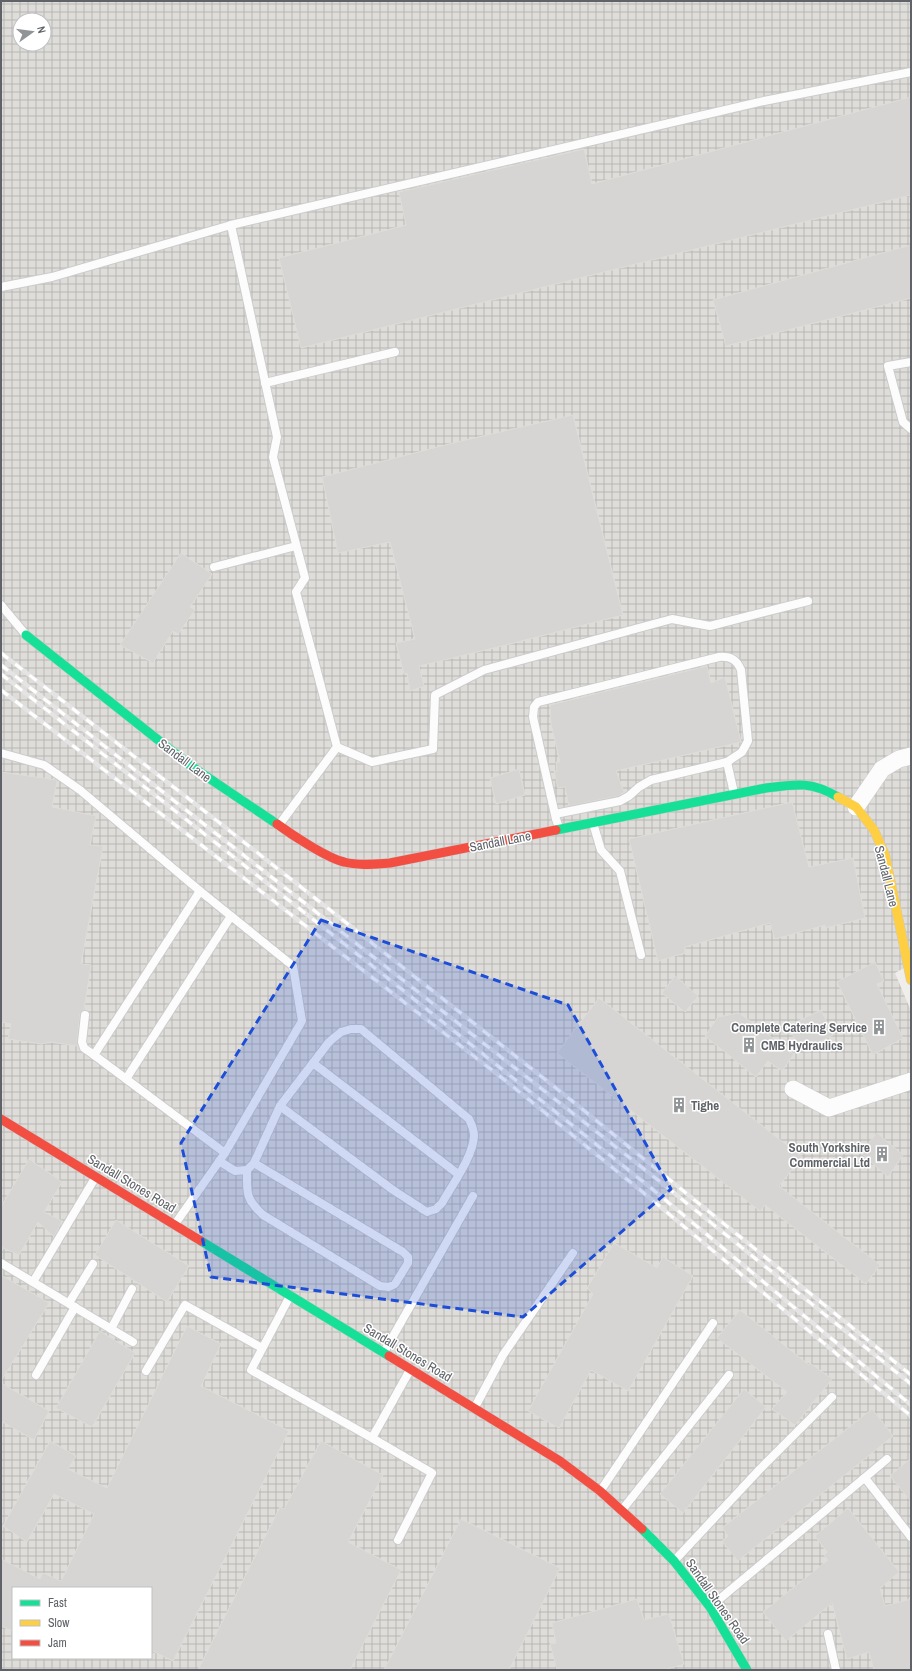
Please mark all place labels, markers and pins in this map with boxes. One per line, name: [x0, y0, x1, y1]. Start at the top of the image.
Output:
building icon: Complete Catering Service: [870, 1018, 888, 1036]
place label: Complete Catering Service: [731, 1019, 867, 1036]
building icon: CMB Hydraulics: [740, 1036, 758, 1054]
place label: CMB Hydraulics: [761, 1037, 843, 1054]
building icon: Tighe: [670, 1096, 688, 1114]
place label: Tighe: [691, 1097, 719, 1114]
place label: South Yorkshire Commercial Ltd: [789, 1139, 870, 1171]
building icon: South Yorkshire Commercial Ltd: [873, 1145, 891, 1163]

